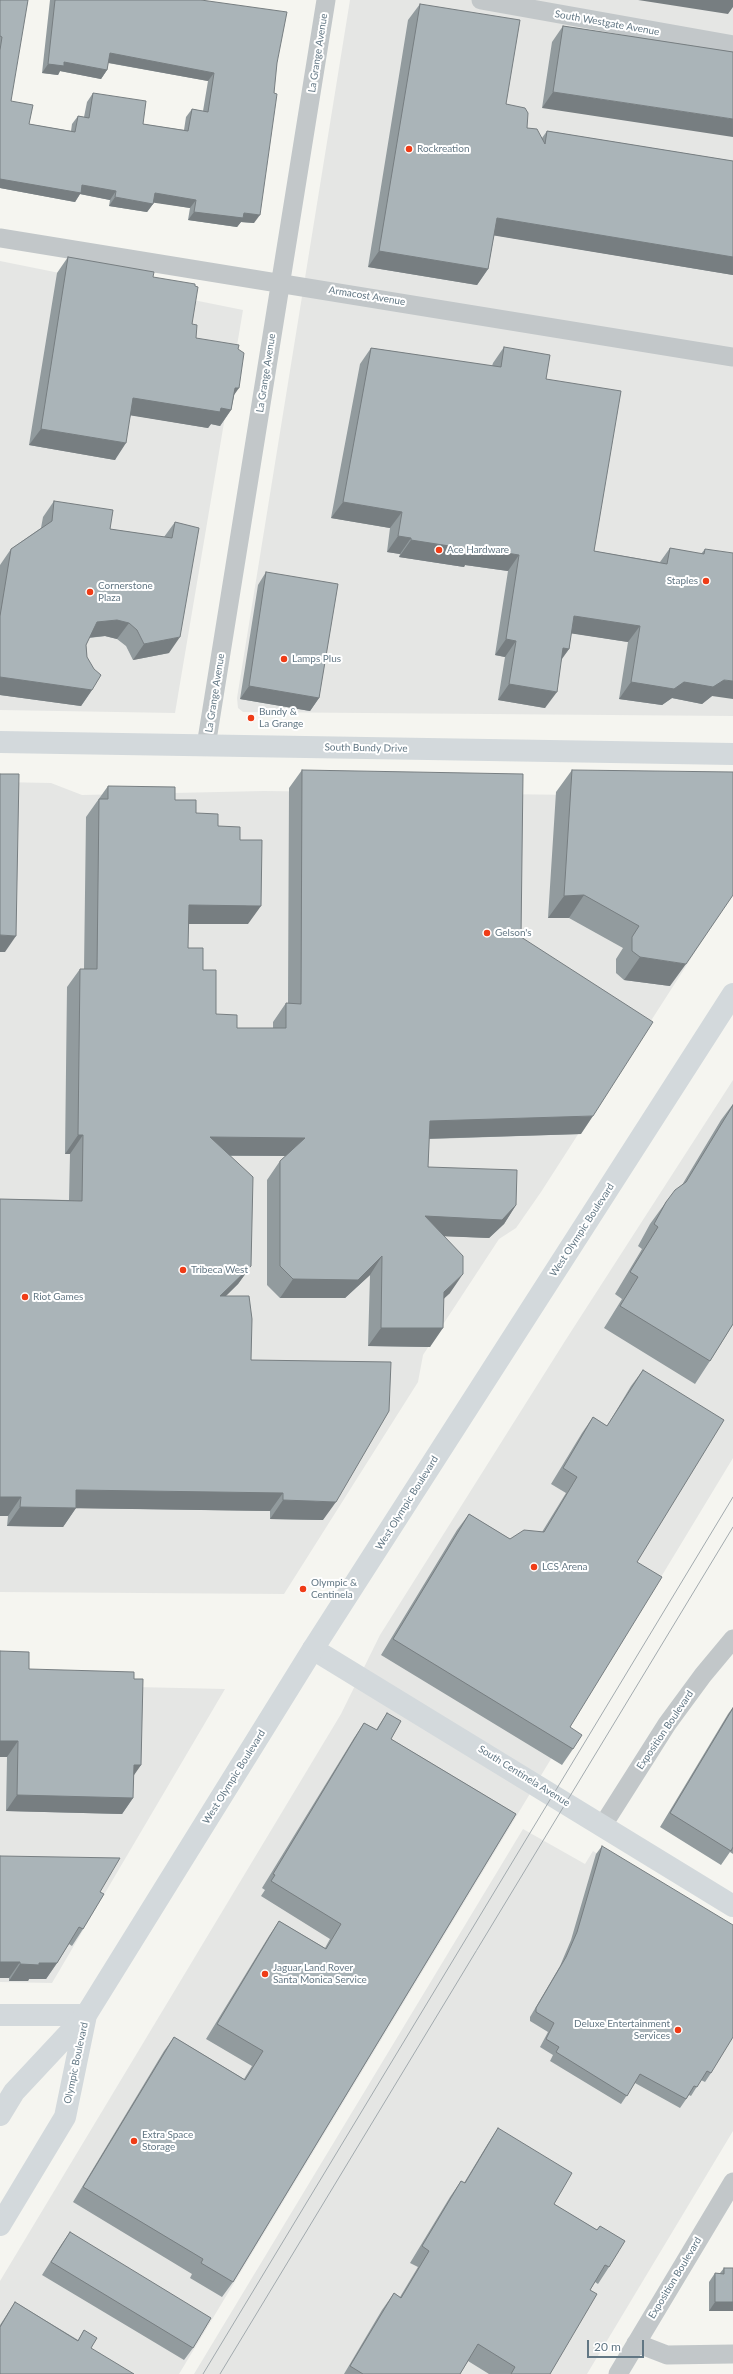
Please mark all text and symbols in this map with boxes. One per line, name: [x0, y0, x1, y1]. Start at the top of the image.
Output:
street label: South Westgate Avenue: [554, 8, 660, 38]
street label: La Grange Avenue: [306, 13, 330, 93]
place label: Rockreation: [417, 143, 469, 155]
marker: Rockreation: [404, 144, 414, 154]
street label: Armacost Avenue: [328, 284, 406, 308]
street label: La Grange Avenue: [254, 333, 278, 413]
place label: Ace Hardware: [447, 544, 509, 556]
marker: Ace Hardware: [434, 545, 444, 555]
place label: Staples: [667, 575, 698, 587]
marker: Staples: [701, 576, 711, 586]
place label: Cornerstone Plaza: [98, 580, 153, 604]
marker: Cornerstone Plaza: [85, 587, 95, 597]
street label: La Grange Avenue: [203, 653, 227, 733]
place label: Lamps Plus: [292, 653, 341, 665]
marker: Lamps Plus: [279, 654, 289, 664]
place label: Bundy & La Grange: [259, 706, 303, 730]
marker: Bundy & La Grange: [246, 713, 256, 723]
street label: South Bundy Drive: [324, 741, 408, 755]
place label: Gelson's: [495, 927, 532, 939]
marker: Gelson's: [482, 928, 492, 938]
street label: West Olympic Boulevard: [547, 1181, 617, 1279]
place label: Tribeca West: [191, 1264, 248, 1276]
marker: Tribeca West: [178, 1265, 188, 1275]
place label: Riot Games: [33, 1291, 83, 1303]
marker: Riot Games: [20, 1292, 30, 1302]
street label: West Olympic Boulevard: [373, 1454, 441, 1552]
place label: LCS Arena: [542, 1561, 587, 1573]
marker: LCS Arena: [529, 1562, 539, 1572]
place label: Olympic & Centinela: [311, 1577, 357, 1600]
marker: Olympic & Centinela: [298, 1584, 308, 1594]
street label: Exposition Boulevard: [634, 1688, 696, 1772]
street label: West Olympic Boulevard: [200, 1728, 268, 1826]
street label: South Centinela Avenue: [476, 1743, 572, 1809]
place label: Jaguar Land Rover Santa Monica Service: [273, 1962, 367, 1986]
marker: Jaguar Land Rover Santa Monica Service: [260, 1969, 270, 1979]
place label: Deluxe Entertainment Services: [574, 2018, 670, 2042]
street label: Olympic Boulevard: [61, 2021, 91, 2105]
marker: Deluxe Entertainment Services: [673, 2025, 683, 2035]
place label: Extra Space Storage: [142, 2129, 193, 2152]
marker: Extra Space Storage: [129, 2136, 139, 2146]
street label: Exposition Boulevard: [646, 2235, 704, 2321]
scale bar: [589, 2332, 646, 2358]
text: 20 m: [594, 2339, 621, 2354]

